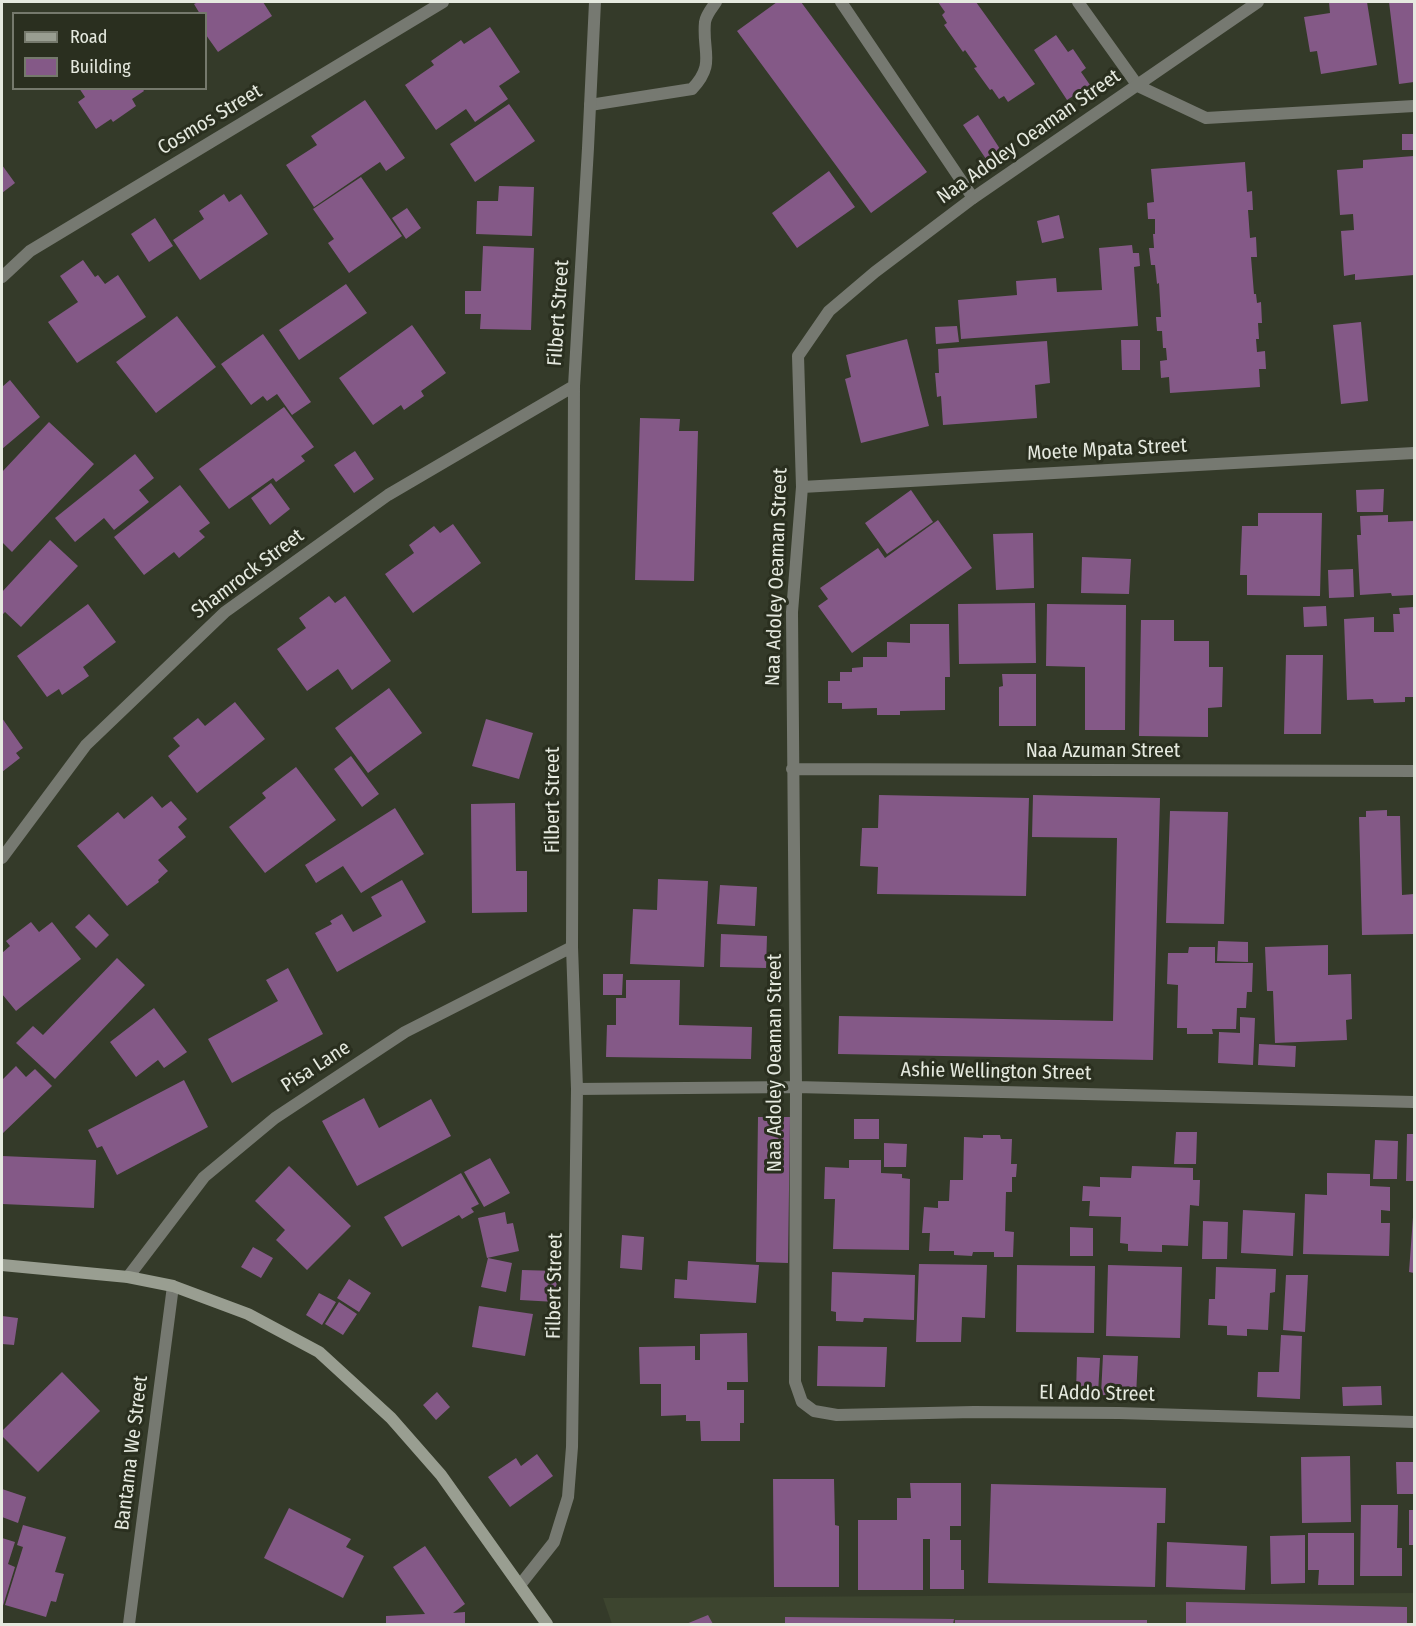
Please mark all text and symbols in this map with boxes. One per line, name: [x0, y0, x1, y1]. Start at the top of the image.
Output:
legend: [12, 12, 207, 90]
text: Road: [70, 26, 107, 48]
text: Building: [70, 56, 131, 78]
street label: Naa Adoley Oeaman Street: [933, 65, 1125, 209]
street label: Cosmos Street: [154, 80, 266, 160]
street label: Filbert Street: [543, 259, 575, 367]
street label: Moete Mpata Street: [1026, 434, 1188, 466]
street label: Naa Adoley Oeaman Street: [761, 467, 793, 687]
street label: Shamrock Street: [187, 524, 309, 624]
street label: Naa Azuman Street: [1026, 739, 1180, 763]
street label: Filbert Street: [541, 747, 565, 853]
street label: Naa Adoley Oeaman Street: [763, 954, 787, 1172]
street label: Pisa Lane: [277, 1036, 355, 1098]
street label: Ashie Wellington Street: [901, 1058, 1091, 1086]
street label: Filbert Street: [542, 1233, 568, 1339]
street label: Bantama We Street: [111, 1374, 153, 1532]
street label: El Addo Street: [1039, 1381, 1155, 1407]

